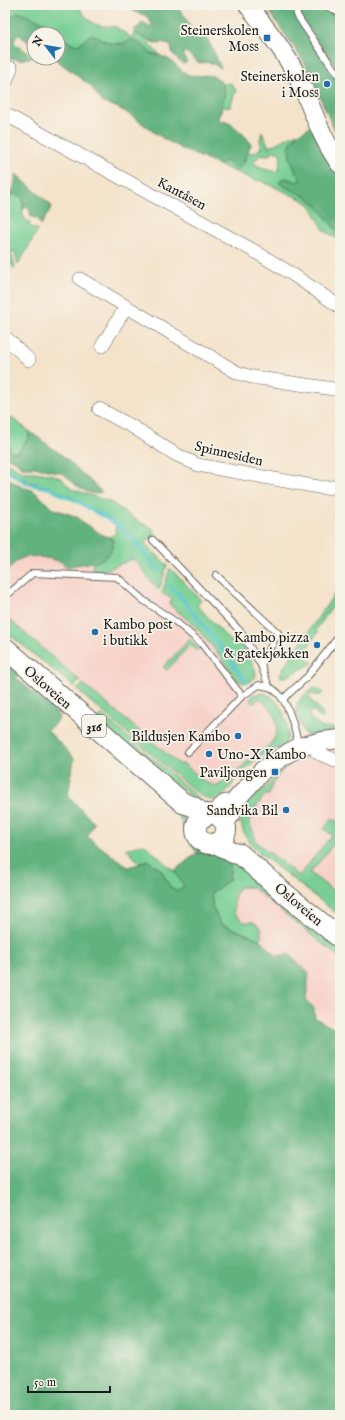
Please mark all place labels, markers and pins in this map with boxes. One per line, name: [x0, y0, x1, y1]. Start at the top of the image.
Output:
place label: Steinerskolen Moss: [180, 22, 260, 56]
marker: Steinerskolen Moss: [262, 33, 272, 43]
place label: Steinerskolen i Moss: [240, 68, 320, 102]
marker: Steinerskolen i Moss: [322, 79, 332, 89]
place label: Kambo post i butikk: [103, 616, 173, 650]
marker: Kambo post i butikk: [90, 627, 100, 637]
place label: Kambo pizza & gatekjøkken: [223, 629, 310, 663]
marker: Kambo pizza & gatekjøkken: [312, 640, 322, 650]
place label: Bildusjen Kambo: [131, 728, 230, 746]
marker: Bildusjen Kambo: [233, 731, 243, 741]
place label: Uno-X Kambo: [217, 746, 307, 764]
marker: Uno-X Kambo: [204, 749, 214, 759]
place label: Paviljongen: [200, 764, 268, 782]
marker: Paviljongen: [270, 767, 280, 777]
place label: Sandvika Bil: [207, 802, 278, 820]
marker: Sandvika Bil: [281, 805, 291, 815]

